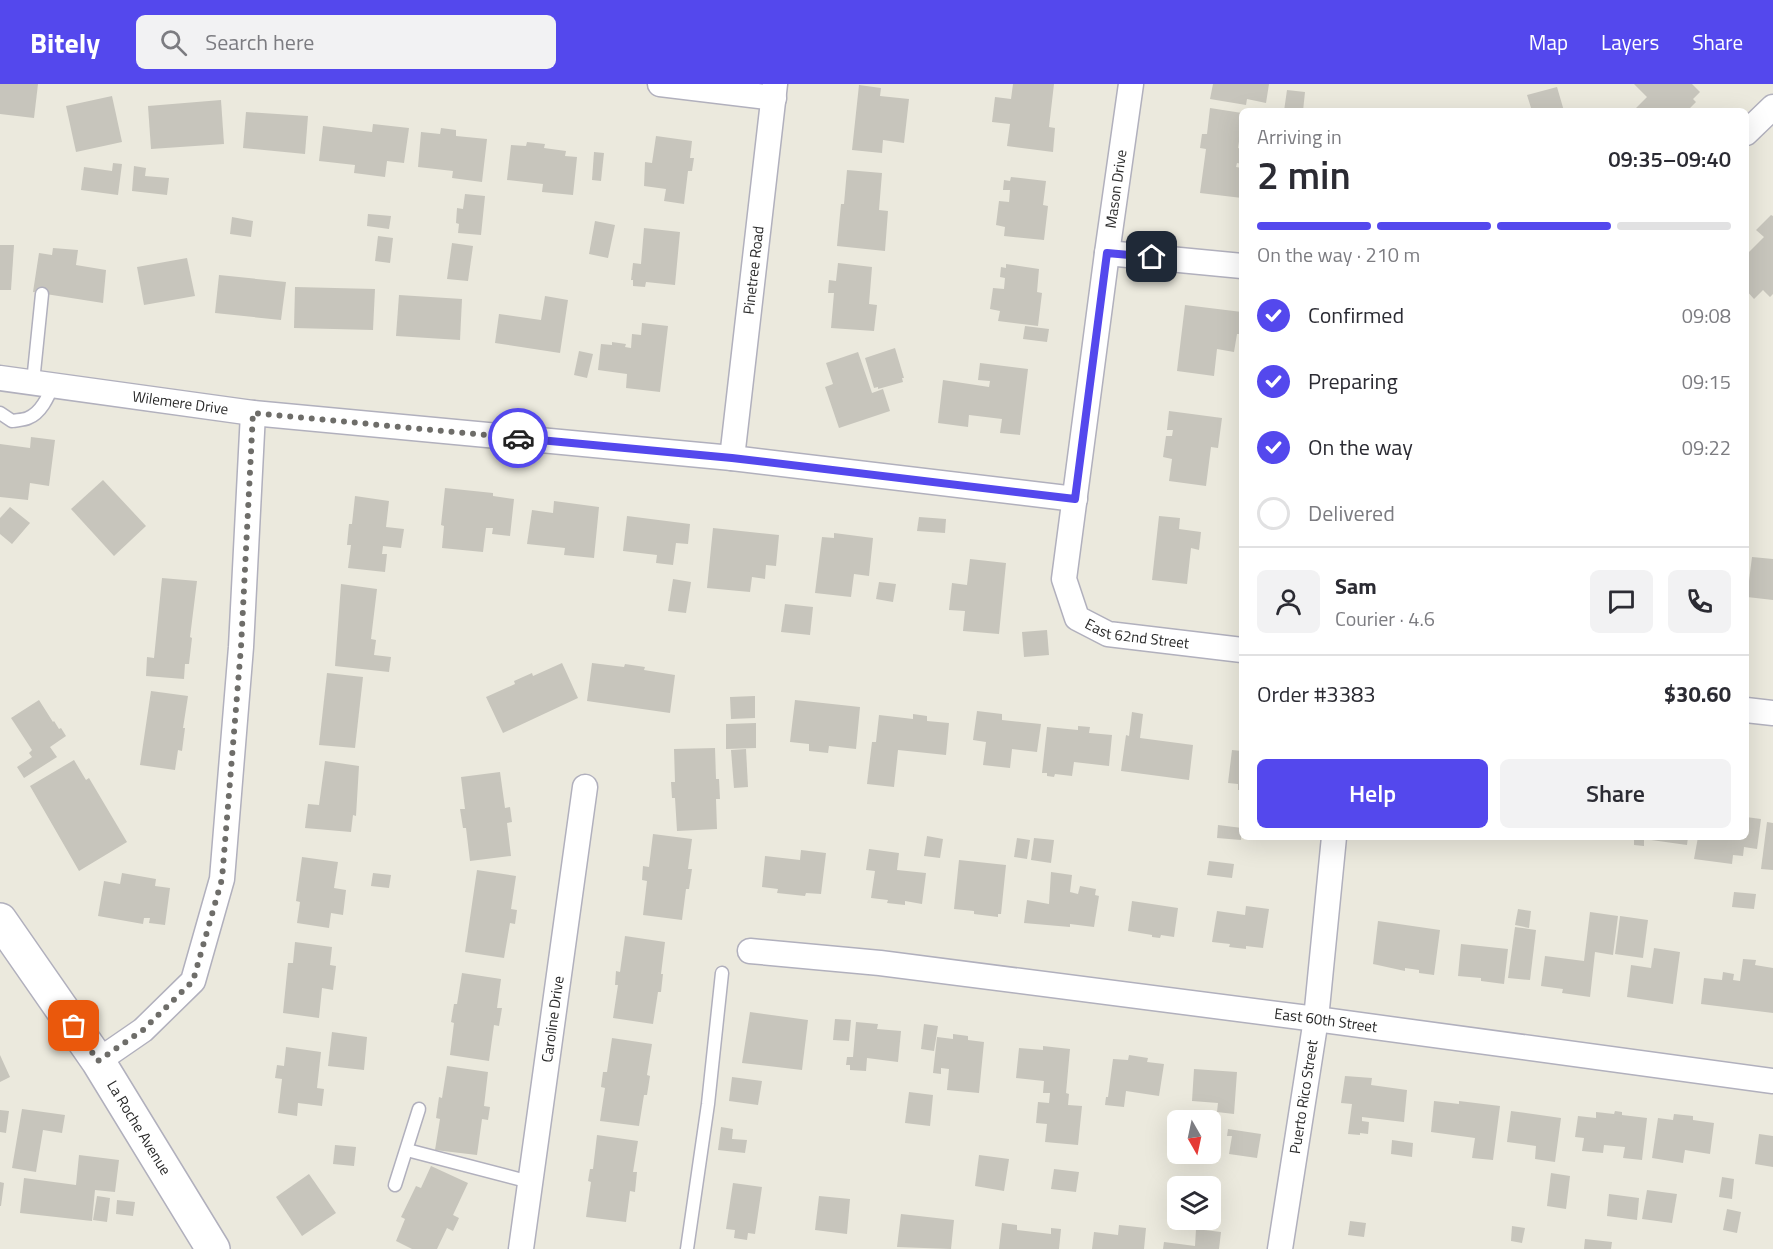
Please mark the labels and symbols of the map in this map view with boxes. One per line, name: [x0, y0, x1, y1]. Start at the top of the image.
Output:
street label: Mason Drive: [1099, 148, 1132, 230]
street label: Pinetree Road: [737, 225, 770, 316]
pin: [1126, 231, 1177, 282]
street label: Wilemere Drive: [131, 384, 230, 420]
courier: [488, 408, 548, 468]
street label: East 62nd Street: [1081, 612, 1191, 655]
street label: Caroline Drive: [535, 974, 570, 1064]
pin: [48, 1000, 99, 1051]
street label: East 60th Street: [1273, 1002, 1379, 1038]
street label: Puerto Rico Street: [1283, 1037, 1324, 1155]
street label: La Roche Avenue: [101, 1076, 177, 1179]
north arrow: [1167, 1110, 1221, 1164]

